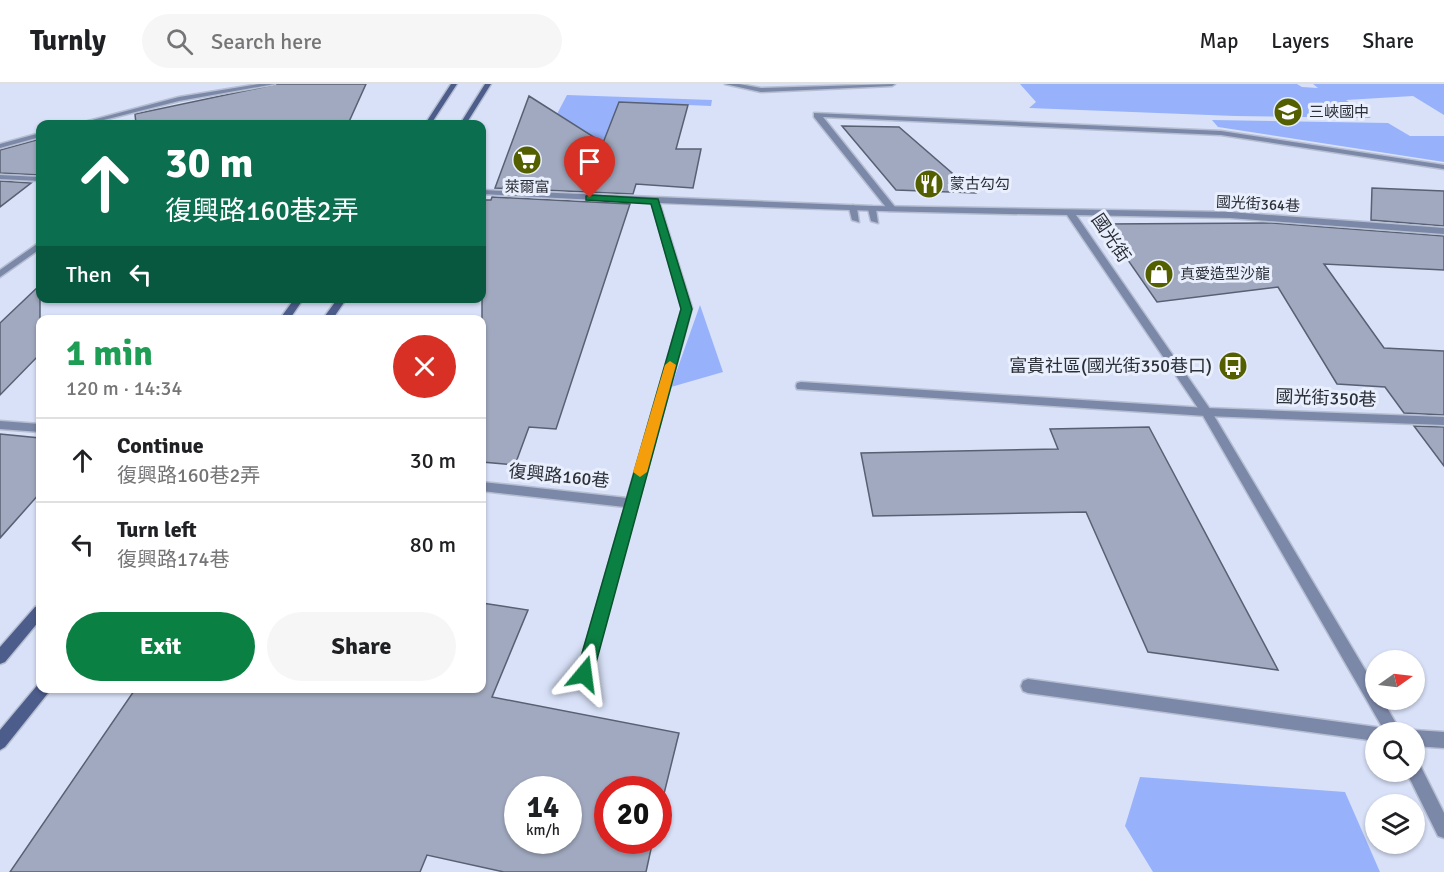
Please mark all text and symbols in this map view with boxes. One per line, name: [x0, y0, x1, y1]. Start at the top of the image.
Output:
search box: [142, 14, 562, 68]
text: Turnly: [30, 24, 106, 58]
icon: search: [163, 25, 196, 58]
text: Search here: [211, 28, 322, 55]
text: Map: [1200, 28, 1238, 54]
text: Layers: [1271, 28, 1329, 54]
text: Share: [1362, 28, 1414, 54]
school or university icon: 三峽國中: [1272, 96, 1304, 128]
place label: 三峽國中: [1309, 103, 1369, 121]
pin: [564, 136, 615, 198]
text: 30 m: [165, 138, 254, 189]
icon: ahead: [66, 144, 144, 222]
supermarket icon: 萊爾富: [511, 144, 543, 176]
icon: arrive: [573, 145, 606, 178]
restaurant icon: 蒙古勾勾: [913, 168, 945, 200]
place label: 蒙古勾勾: [950, 175, 1010, 193]
place label: 萊爾富: [504, 178, 550, 196]
street label: 國光街364巷: [1215, 193, 1301, 215]
text: 復興路160巷2弄: [165, 195, 358, 228]
street label: 國光街: [1087, 209, 1135, 267]
icon: left: [124, 258, 157, 291]
shop icon: 真愛造型沙龍: [1143, 258, 1175, 290]
text: Then: [66, 261, 112, 288]
place label: 真愛造型沙龍: [1180, 265, 1270, 283]
text: 1 min: [66, 331, 153, 376]
button: close: [393, 335, 456, 398]
bus stop icon: 富貴社區(國光街350巷口): [1217, 350, 1249, 382]
place label: 富貴社區(國光街350巷口): [1009, 355, 1212, 377]
text: 120 m · 14:34: [66, 376, 182, 401]
street label: 國光街350巷: [1275, 385, 1377, 411]
text: Continue: [117, 432, 204, 459]
icon: ahead: [66, 444, 99, 477]
text: 30 m: [410, 447, 456, 474]
street label: 復興路160巷: [508, 460, 610, 492]
text: 復興路160巷2弄: [117, 463, 260, 488]
text: Turn left: [117, 516, 197, 543]
icon: left: [66, 528, 99, 561]
text: 80 m: [410, 531, 456, 558]
text: 復興路174巷: [117, 547, 229, 572]
button: Exit: [66, 612, 255, 681]
button: Share: [267, 612, 456, 681]
position arrow: [552, 642, 616, 706]
north arrow: [1365, 650, 1425, 710]
map controls: [1365, 650, 1425, 854]
button: search: [1365, 722, 1425, 782]
speed limit sign: 20: [594, 776, 672, 854]
text: 14: [527, 789, 559, 826]
button: layers: [1365, 794, 1425, 854]
text: km/h: [526, 821, 560, 839]

